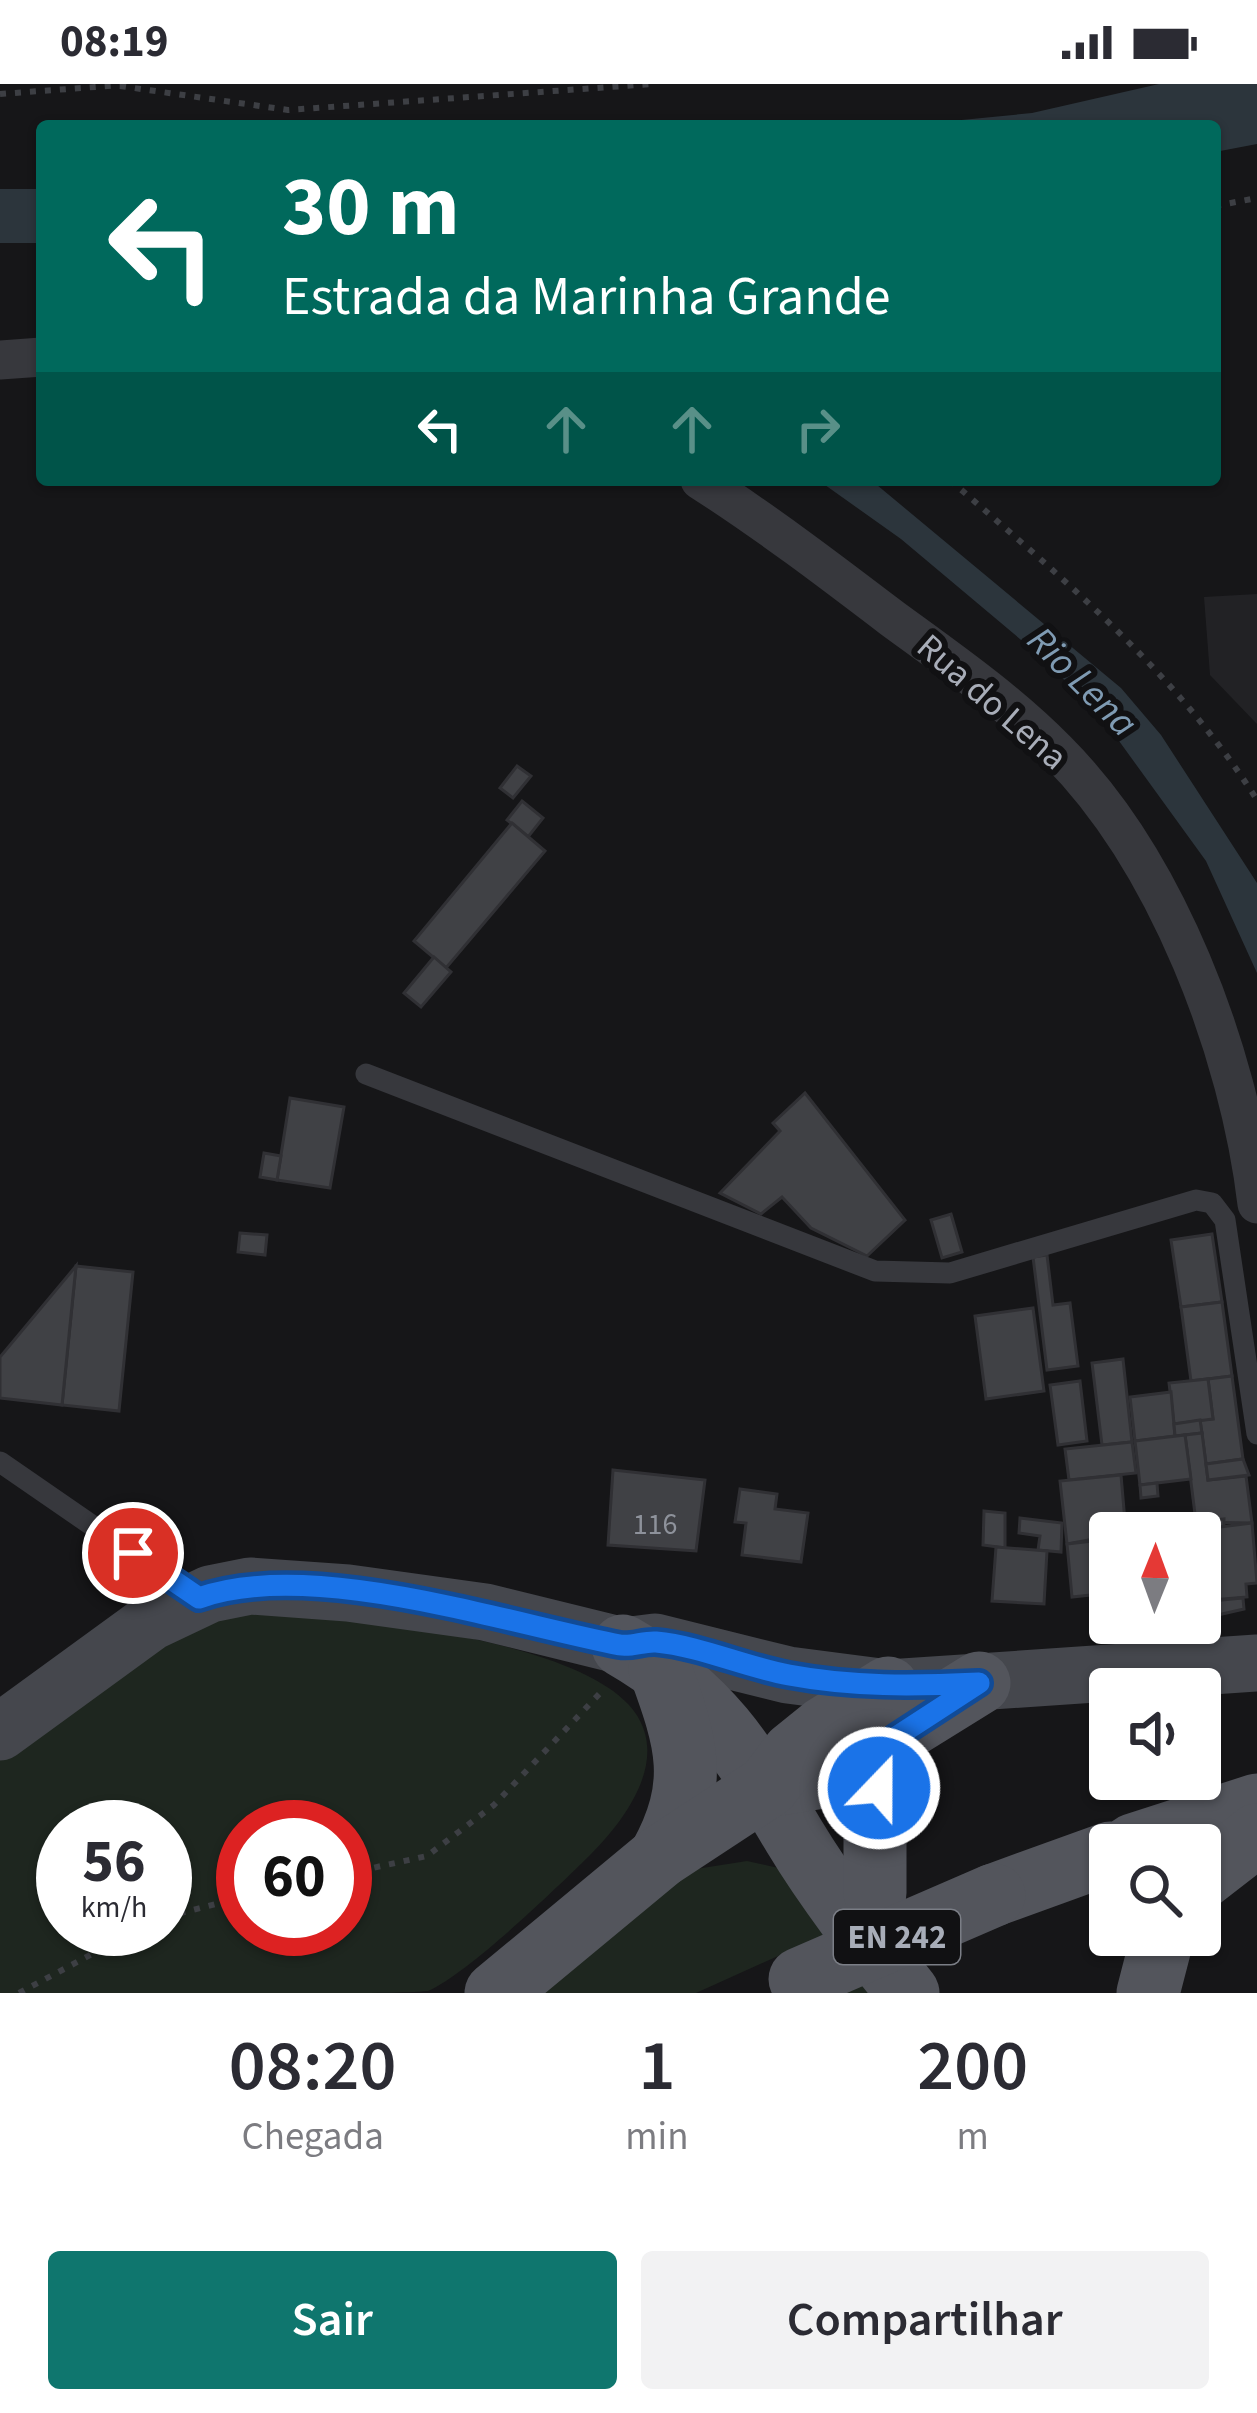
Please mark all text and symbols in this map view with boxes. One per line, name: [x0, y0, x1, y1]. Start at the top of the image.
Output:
text: 08:19: [60, 10, 169, 74]
text: 30 m: [282, 148, 460, 268]
icon: left: [84, 168, 240, 324]
text: Estrada da Marinha Grande: [282, 259, 891, 336]
icon: left: [407, 396, 473, 462]
icon: ahead: [533, 396, 599, 462]
icon: ahead: [659, 396, 725, 462]
icon: right: [785, 396, 851, 462]
water label: Rio Lena: [1014, 614, 1150, 750]
street label: Rua do Lena: [906, 622, 1078, 782]
pin: [82, 1502, 184, 1604]
house number: 116: [633, 1503, 677, 1546]
north arrow: [1089, 1512, 1221, 1644]
map controls: [1089, 1512, 1221, 1956]
icon: arrive: [100, 1520, 166, 1586]
button: sound: [1089, 1668, 1221, 1800]
position arrow: [816, 1725, 942, 1851]
speed limit sign: 60: [216, 1800, 372, 1956]
text: 56: [82, 1820, 146, 1905]
button: search: [1089, 1824, 1221, 1956]
text: km/h: [81, 1886, 147, 1929]
road number: EN 242: [834, 1910, 960, 1964]
text: 08:20: [229, 2015, 396, 2118]
text: 1: [638, 2015, 675, 2118]
text: 200: [917, 2015, 1028, 2118]
text: Chegada: [241, 2109, 384, 2165]
text: min: [625, 2109, 689, 2165]
text: m: [957, 2109, 989, 2165]
button: Sair: [48, 2251, 617, 2389]
button: Compartilhar: [641, 2251, 1209, 2389]

